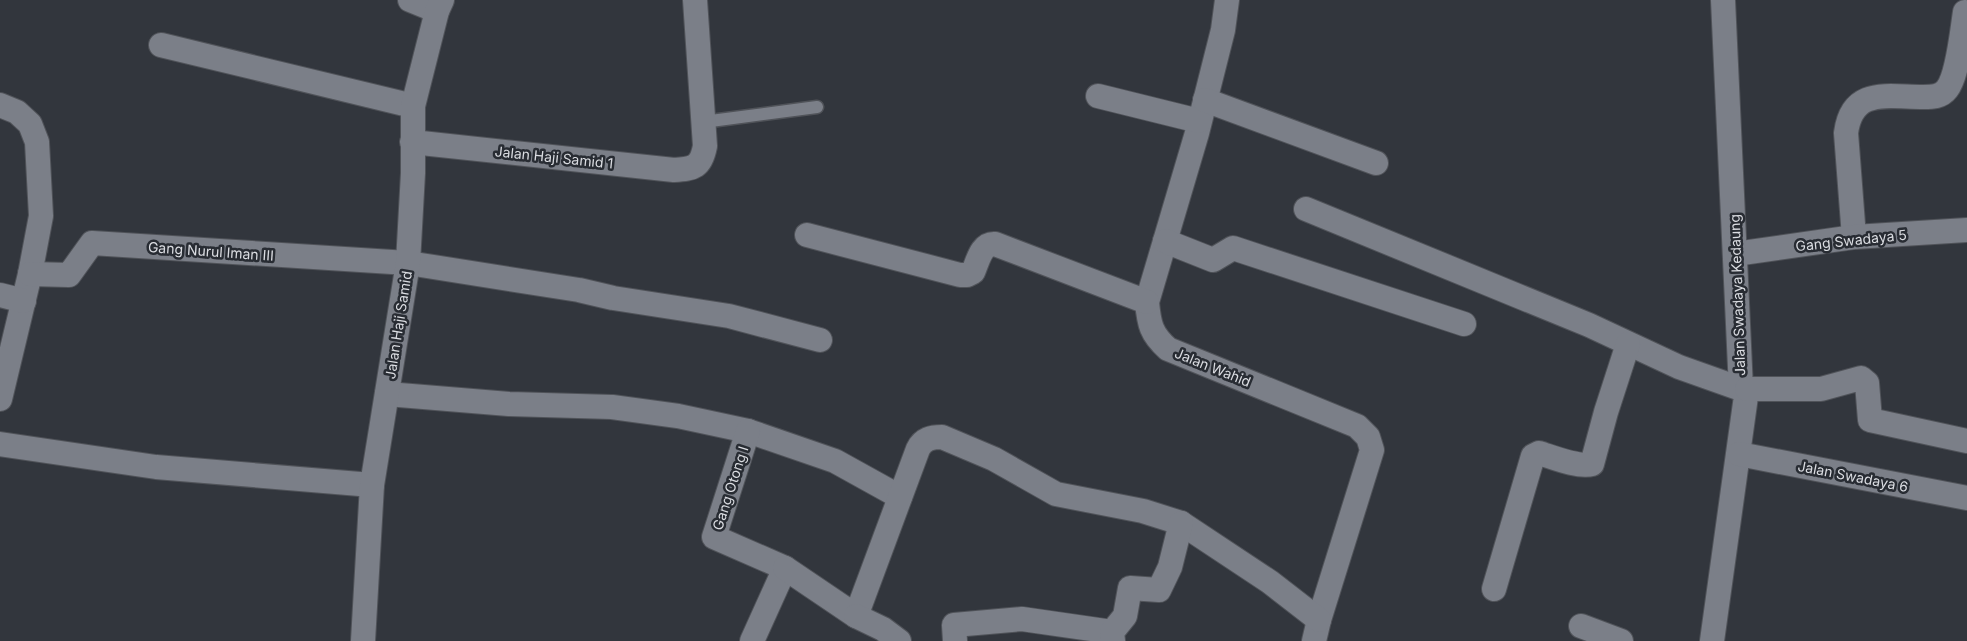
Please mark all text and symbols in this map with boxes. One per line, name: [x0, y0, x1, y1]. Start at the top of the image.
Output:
street label: Jalan Haji Samid 1: [494, 142, 614, 172]
street label: Jalan Swadaya Kedaung: [1726, 214, 1748, 376]
street label: Gang Swadaya 5: [1795, 226, 1907, 254]
street label: Gang Nurul Iman III: [147, 238, 275, 264]
street label: Jalan Haji Samid: [381, 270, 415, 380]
street label: Jalan Wahid: [1172, 344, 1254, 390]
street label: Gang Otong I: [708, 444, 752, 532]
street label: Jalan Swadaya 6: [1796, 457, 1910, 495]

